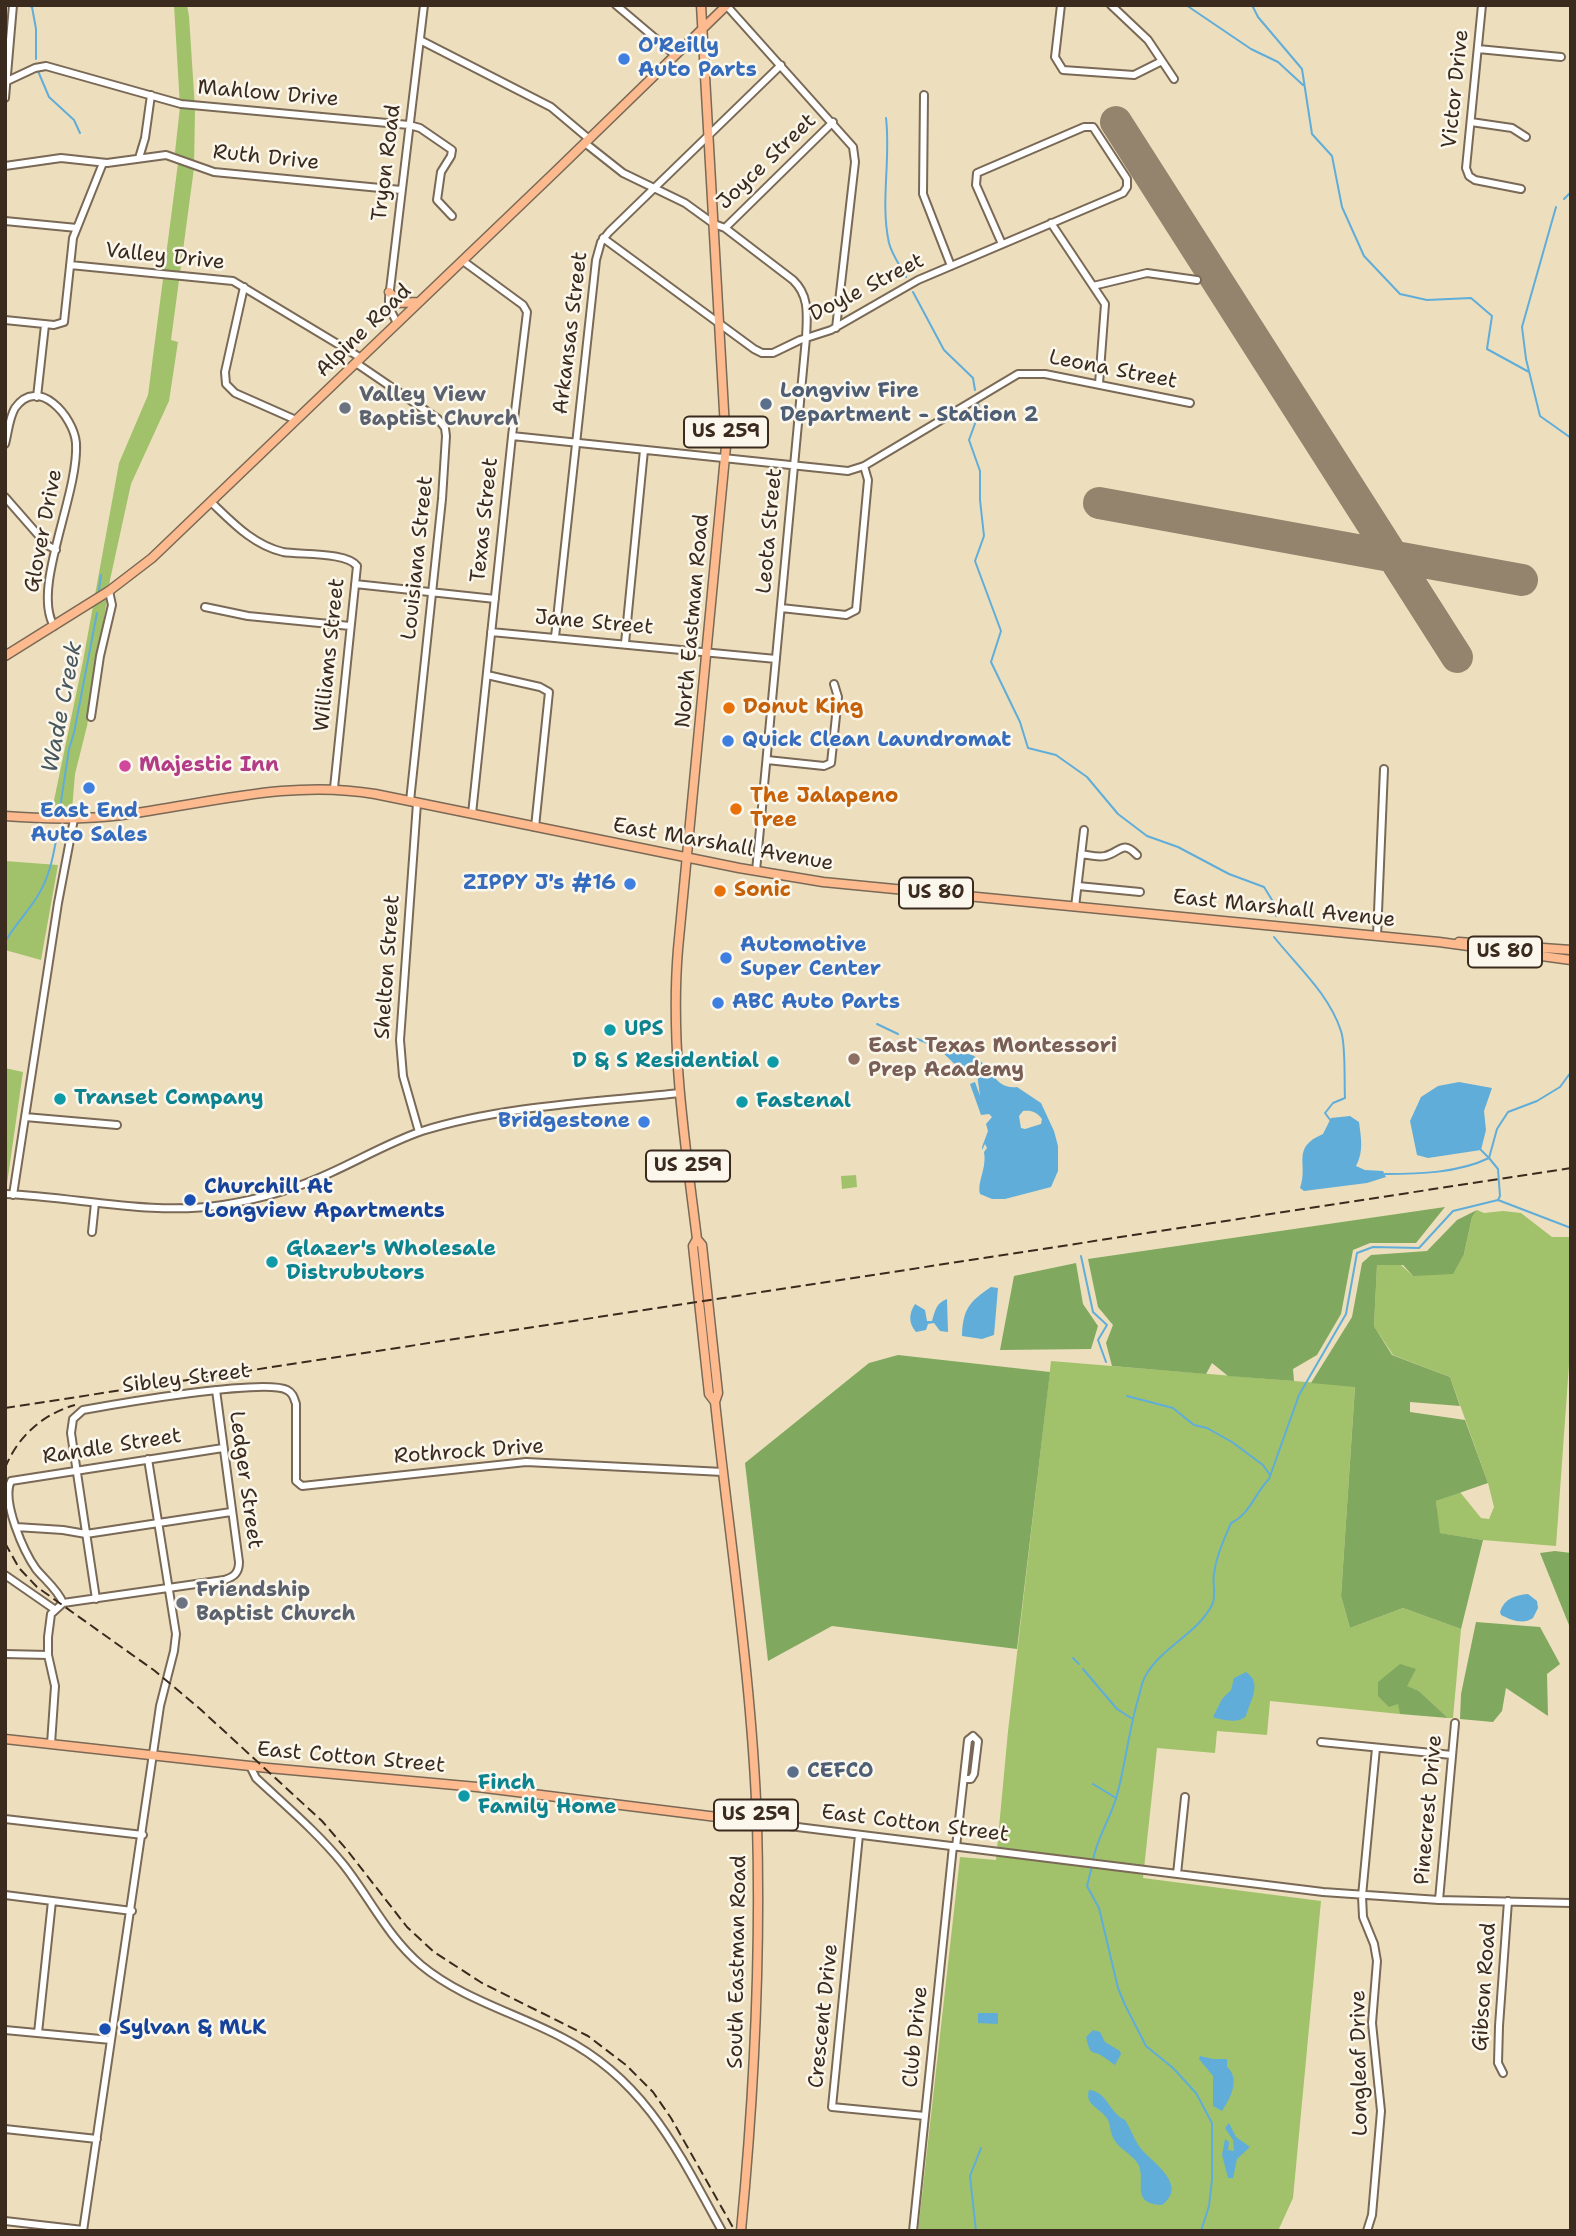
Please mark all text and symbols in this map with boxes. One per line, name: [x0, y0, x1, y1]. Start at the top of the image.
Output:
street label: Victor Drive: [1437, 28, 1475, 150]
place label: O'Reilly Auto Parts: [638, 34, 757, 84]
marker: O'Reilly Auto Parts: [616, 51, 632, 67]
street label: Mahlow Drive: [196, 75, 340, 113]
street label: Tryon Road: [367, 103, 407, 223]
street label: Joyce Street: [712, 109, 822, 215]
street label: Ruth Drive: [212, 140, 320, 176]
street label: Valley Drive: [104, 238, 226, 276]
street label: Doyle Street: [806, 248, 928, 328]
street label: Arkansas Street: [549, 250, 593, 416]
street label: Alpine Road: [311, 279, 417, 383]
street label: Leona Street: [1047, 345, 1179, 395]
place label: Longviw Fire Department - Station 2: [780, 379, 1039, 429]
place label: Valley View Baptist Church: [359, 383, 519, 433]
marker: Longviw Fire Department - Station 2: [758, 396, 774, 412]
marker: Valley View Baptist Church: [337, 400, 353, 416]
road number: US 259: [684, 416, 768, 448]
street label: Texas Street: [466, 456, 504, 584]
street label: Glover Drive: [20, 467, 68, 595]
street label: Leota Street: [752, 467, 788, 595]
street label: Louisiana Street: [397, 475, 439, 641]
street label: North Eastman Road: [671, 513, 715, 729]
street label: Williams Street: [309, 577, 351, 733]
street label: Jane Street: [534, 605, 654, 641]
water label: Wade Creek: [37, 639, 89, 775]
place label: Donut King: [743, 695, 863, 721]
marker: Donut King: [721, 700, 737, 716]
place label: Quick Clean Laundromat: [742, 728, 1011, 754]
marker: Quick Clean Laundromat: [720, 733, 736, 749]
place label: Majestic Inn: [139, 753, 279, 779]
marker: Majestic Inn: [117, 758, 133, 774]
marker: East End Auto Sales: [81, 780, 97, 796]
place label: The Jalapeno Tree: [750, 784, 898, 834]
place label: East End Auto Sales: [31, 799, 147, 849]
marker: The Jalapeno Tree: [728, 801, 744, 817]
street label: East Marshall Avenue: [611, 813, 835, 877]
place label: ZIPPY J's #16: [463, 871, 616, 897]
marker: ZIPPY J's #16: [622, 876, 638, 892]
place label: Sonic: [734, 878, 791, 904]
road number: US 80: [899, 878, 973, 908]
marker: Sonic: [712, 883, 728, 899]
street label: East Marshall Avenue: [1171, 885, 1397, 933]
street label: Shelton Street: [370, 894, 406, 1040]
place label: Automotive Super Center: [740, 933, 881, 983]
road number: US 80: [1468, 936, 1542, 968]
marker: Automotive Super Center: [718, 950, 734, 966]
place label: ABC Auto Parts: [732, 990, 900, 1016]
marker: ABC Auto Parts: [710, 995, 726, 1011]
place label: UPS: [624, 1017, 664, 1043]
marker: UPS: [602, 1022, 618, 1038]
place label: East Texas Montessori Prep Academy: [868, 1034, 1117, 1084]
place label: D & S Residential: [572, 1049, 759, 1075]
marker: East Texas Montessori Prep Academy: [846, 1051, 862, 1067]
marker: D & S Residential: [765, 1054, 781, 1070]
place label: Transet Company: [74, 1086, 264, 1112]
place label: Fastenal: [756, 1089, 851, 1115]
marker: Transet Company: [52, 1091, 68, 1107]
marker: Fastenal: [734, 1094, 750, 1110]
place label: Bridgestone: [498, 1109, 630, 1135]
marker: Bridgestone: [636, 1114, 652, 1130]
road number: US 259: [646, 1150, 730, 1182]
place label: Churchill At Longview Apartments: [204, 1175, 445, 1225]
marker: Churchill At Longview Apartments: [182, 1192, 198, 1208]
place label: Glazer's Wholesale Distrubutors: [286, 1237, 496, 1287]
marker: Glazer's Wholesale Distrubutors: [264, 1254, 280, 1270]
street label: Sibley Street: [121, 1359, 251, 1399]
street label: Ledger Street: [223, 1409, 267, 1551]
street label: Randle Street: [41, 1424, 183, 1470]
street label: Rothrock Drive: [393, 1434, 545, 1470]
place label: Friendship Baptist Church: [196, 1578, 356, 1628]
marker: Friendship Baptist Church: [174, 1595, 190, 1611]
street label: Pinecrest Drive: [1410, 1734, 1448, 1886]
street label: East Cotton Street: [256, 1737, 446, 1779]
place label: CEFCO: [807, 1759, 873, 1785]
marker: CEFCO: [785, 1764, 801, 1780]
place label: Finch Family Home: [478, 1771, 617, 1821]
marker: Finch Family Home: [456, 1788, 472, 1804]
road number: US 259: [714, 1800, 798, 1830]
street label: East Cotton Street: [820, 1800, 1010, 1848]
street label: South Eastman Road: [724, 1855, 752, 2069]
street label: Gibson Road: [1468, 1922, 1502, 2052]
street label: Crescent Drive: [804, 1943, 844, 2089]
street label: Club Drive: [898, 1985, 934, 2089]
street label: Longleaf Drive: [1346, 1990, 1374, 2136]
place label: Sylvan & MLK: [119, 2016, 266, 2042]
marker: Sylvan & MLK: [97, 2021, 113, 2037]

